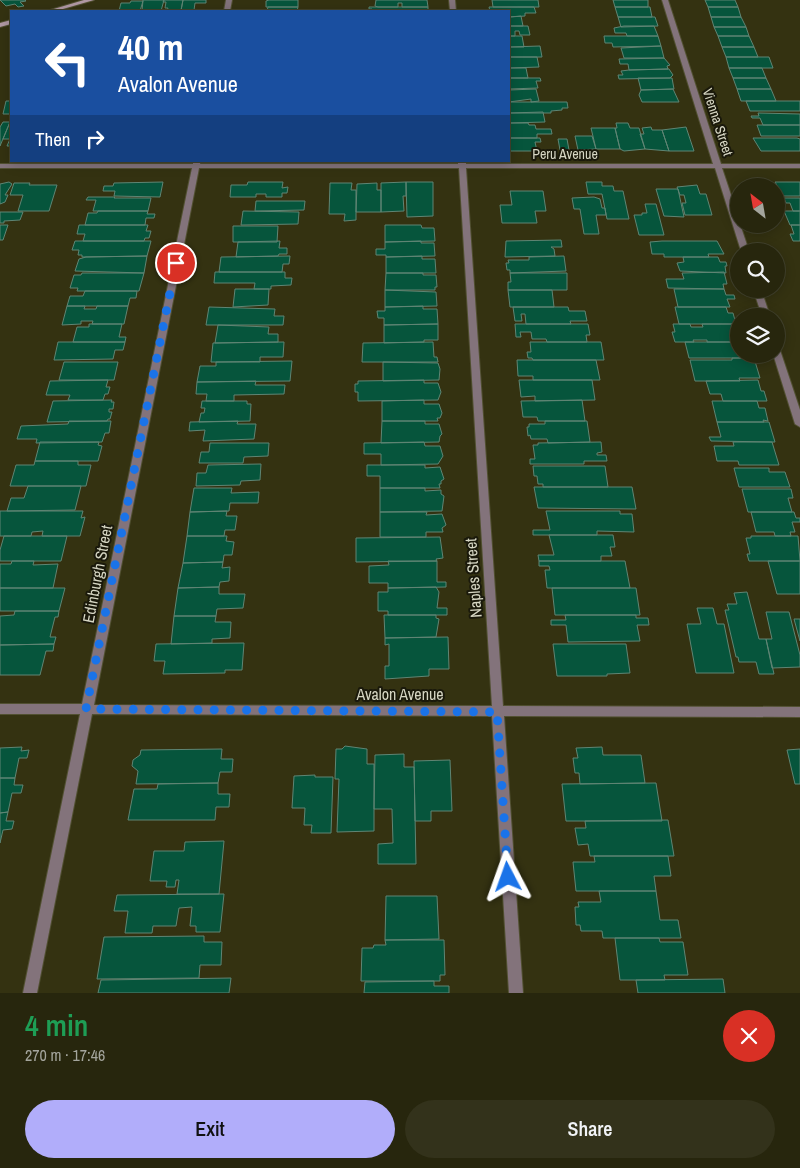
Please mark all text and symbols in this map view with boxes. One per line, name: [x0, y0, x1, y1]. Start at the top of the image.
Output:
text: 40 m: [118, 24, 183, 71]
icon: left: [35, 30, 100, 95]
text: Avalon Avenue: [118, 69, 238, 99]
street label: Vienna Street: [699, 86, 737, 158]
icon: right: [81, 125, 109, 153]
text: Then: [35, 126, 71, 152]
street label: Peru Avenue: [532, 145, 598, 163]
north arrow: [730, 178, 785, 232]
map controls: [730, 178, 785, 363]
pin: [155, 242, 197, 284]
button: search: [730, 243, 785, 298]
icon: arrive: [162, 249, 190, 277]
button: layers: [730, 308, 785, 363]
street label: Edinburgh Street: [77, 523, 117, 625]
street label: Naples Street: [459, 537, 487, 618]
street label: Avalon Avenue: [355, 683, 444, 705]
position arrow: [481, 850, 533, 902]
text: 4 min: [25, 1005, 88, 1045]
button: close: [723, 1010, 775, 1062]
text: 270 m · 17:46: [25, 1044, 105, 1066]
button: Exit: [25, 1100, 395, 1158]
button: Share: [405, 1100, 775, 1158]

